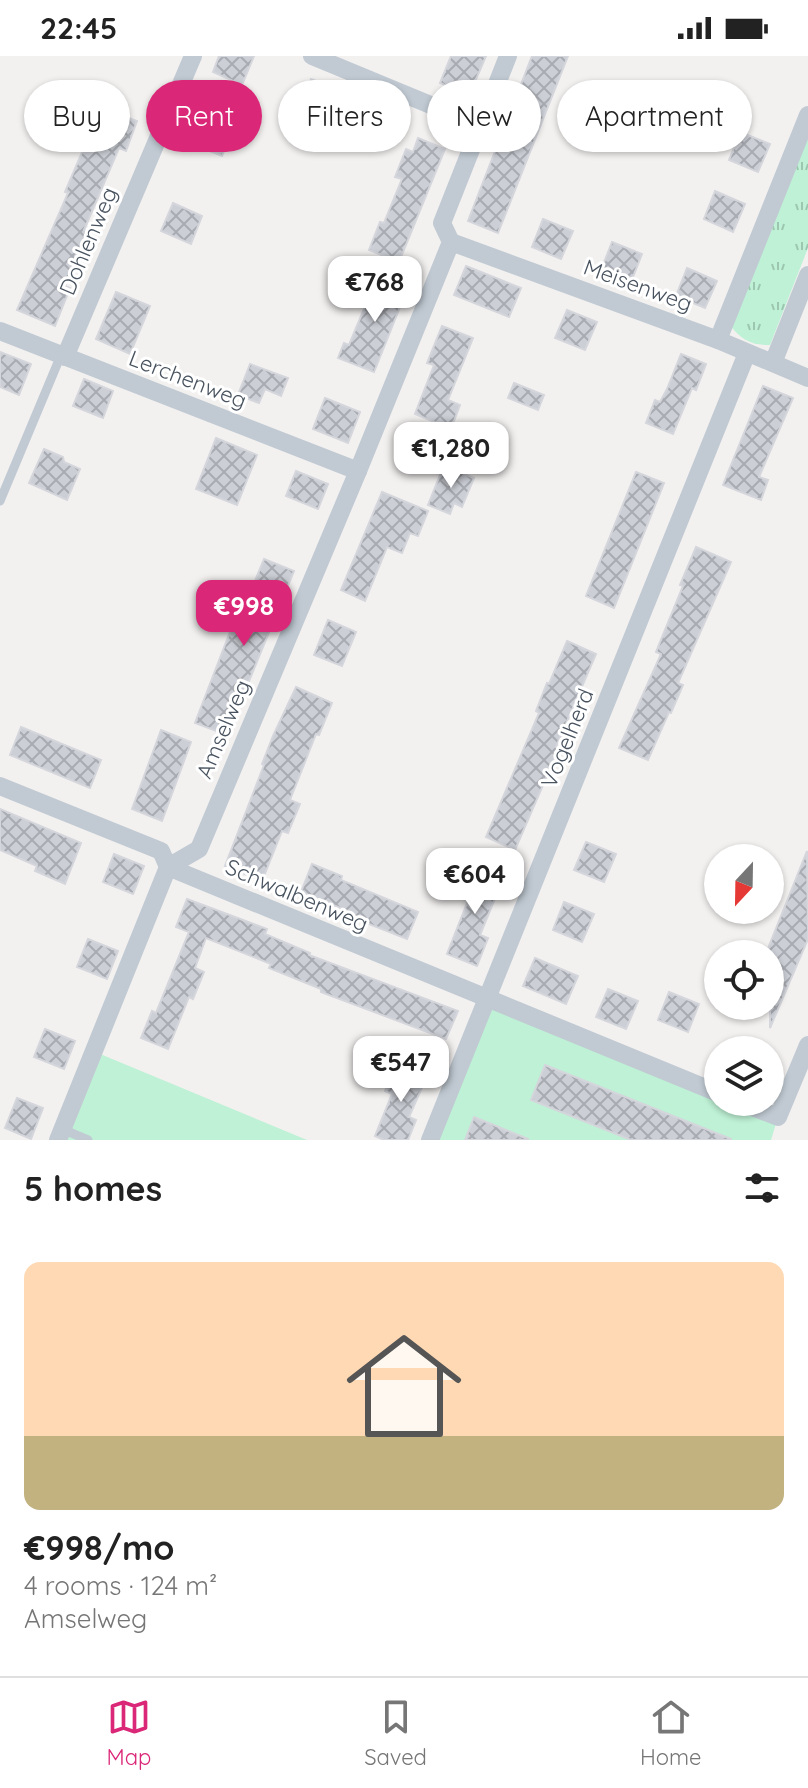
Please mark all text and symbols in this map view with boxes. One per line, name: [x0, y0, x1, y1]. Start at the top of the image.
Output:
text: 22:45: [40, 9, 117, 47]
chip: Buy: [24, 80, 130, 152]
chip: Rent: [146, 80, 262, 152]
chip: Filters: [278, 80, 411, 152]
chip: New: [427, 80, 541, 152]
chip: Apartment: [557, 80, 752, 152]
street label: Dohlenweg: [53, 183, 123, 299]
street label: Meisenweg: [580, 252, 696, 318]
pin: €768: [328, 256, 422, 324]
text: €768: [346, 265, 404, 298]
street label: Lerchenweg: [125, 344, 251, 414]
pin: €1,280: [386, 422, 516, 490]
text: €1,280: [412, 431, 490, 464]
pin: €998: [197, 580, 291, 648]
text: €998: [214, 589, 274, 622]
street label: Amselweg: [190, 675, 256, 783]
street label: Vogelherd: [534, 684, 600, 792]
north arrow: [704, 844, 784, 924]
map controls: [704, 844, 784, 1116]
pin: €604: [428, 848, 522, 916]
street label: Schwalbenweg: [221, 852, 373, 938]
text: €604: [444, 857, 506, 890]
button: locate: [704, 940, 784, 1020]
pin: €547: [354, 1036, 448, 1104]
button: layers: [704, 1036, 784, 1116]
text: €547: [371, 1045, 431, 1078]
icon: filters: [740, 1166, 784, 1210]
text: 5 homes: [24, 1167, 162, 1210]
icon: home: [332, 1314, 476, 1458]
text: €998/mo: [24, 1526, 174, 1569]
text: 4 rooms · 124 m²: [24, 1569, 217, 1602]
text: Amselweg: [24, 1602, 147, 1635]
tab: Map: [106, 1695, 151, 1771]
tab: Saved: [364, 1695, 427, 1771]
tab: Home: [640, 1695, 702, 1771]

